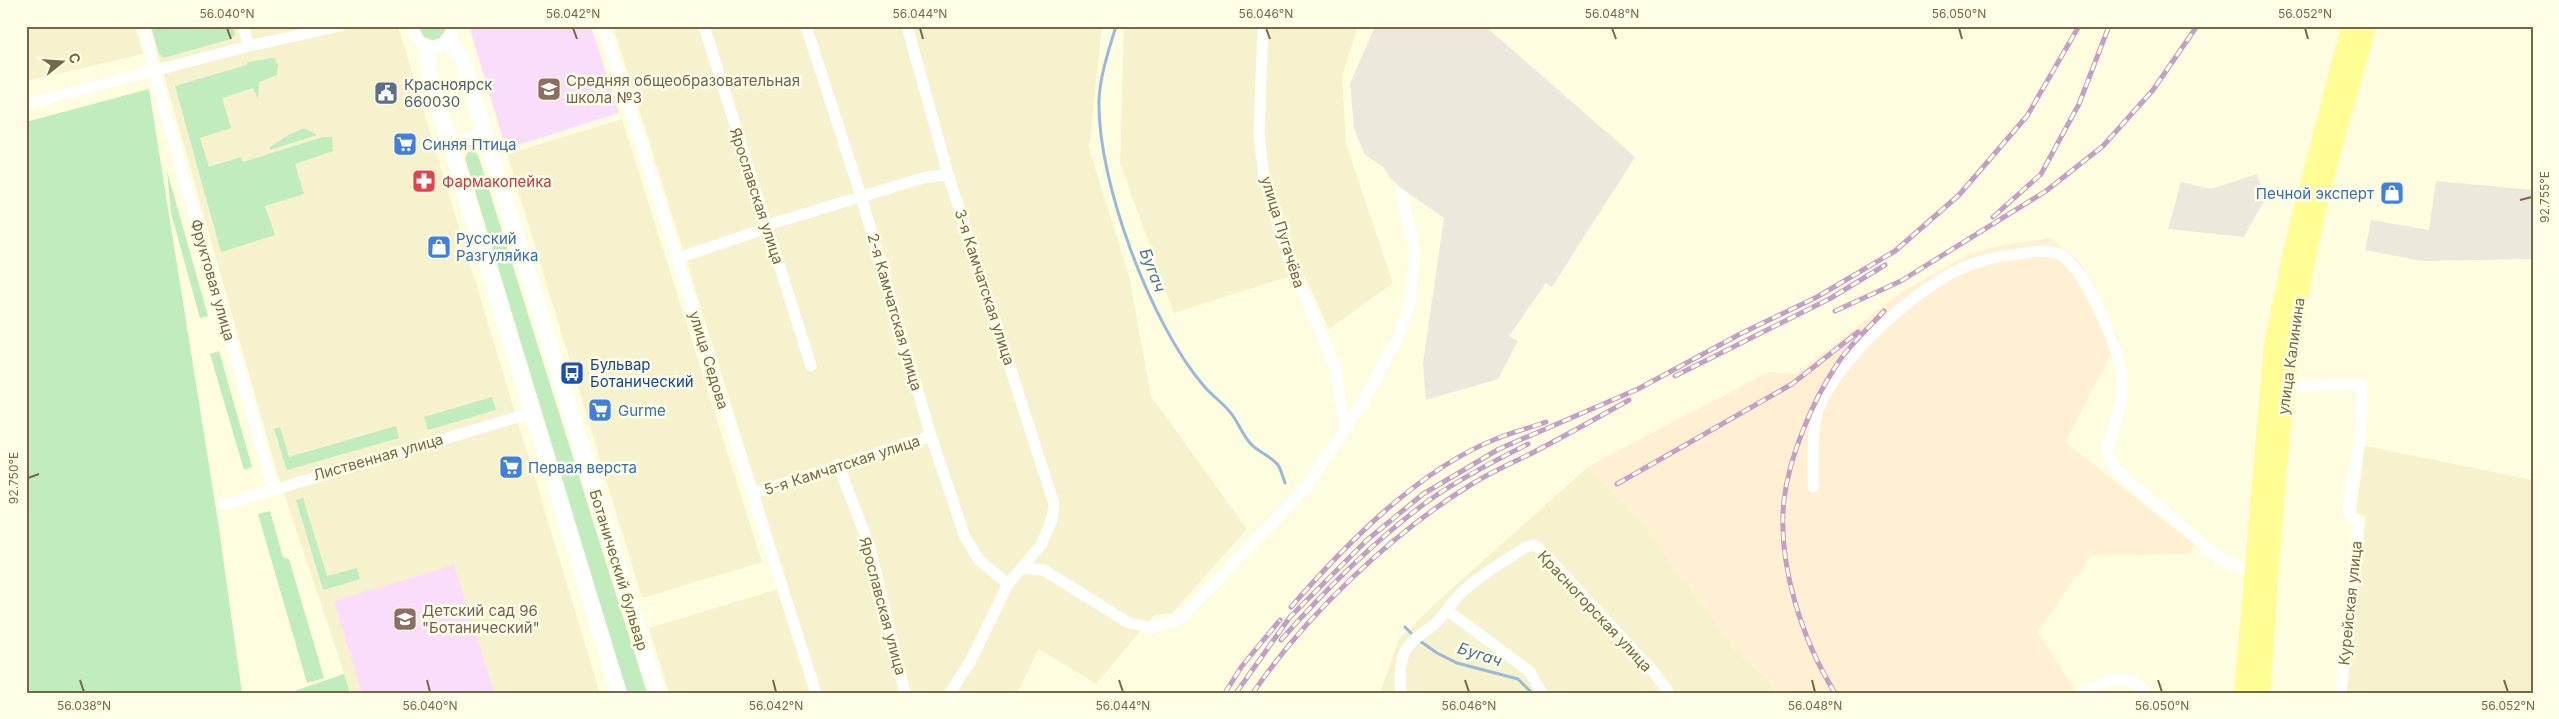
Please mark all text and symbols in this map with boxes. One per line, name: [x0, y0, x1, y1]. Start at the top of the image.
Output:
text: 56.040°N: [200, 6, 254, 21]
text: 56.042°N: [546, 6, 600, 21]
text: 56.044°N: [893, 6, 947, 21]
text: 56.046°N: [1239, 6, 1293, 21]
text: 56.048°N: [1585, 6, 1639, 21]
text: 56.050°N: [1932, 6, 1986, 21]
text: 56.052°N: [2278, 6, 2332, 21]
north arrow: [38, 38, 88, 88]
text: С: [65, 51, 85, 65]
place label: Средняя общеобразовательная школа №3: [566, 71, 800, 107]
place label: Красноярск 660030: [404, 75, 492, 111]
school or university icon: Средняя общеобразовательная школа №3: [536, 76, 562, 102]
public building icon: Красноярск 660030: [373, 80, 399, 106]
street label: Ярославская улица: [726, 125, 788, 267]
supermarket icon: Синяя Птица: [392, 131, 418, 157]
place label: Синяя Птица: [422, 135, 516, 154]
pharmacy icon: Фармакопейка: [411, 168, 437, 194]
text: 92.755°E: [2537, 171, 2552, 223]
place label: Фармакопейка: [442, 172, 552, 191]
street label: улица Пугачёва: [1257, 174, 1309, 290]
shop icon: Печной эксперт: [2379, 180, 2405, 206]
place label: Печной эксперт: [2256, 184, 2374, 203]
street label: 3-я Камчатская улица: [951, 207, 1019, 367]
street label: Фруктовая улица: [187, 217, 239, 343]
place label: Русский Разгуляйка: [456, 229, 538, 265]
street label: 2-я Камчатская улица: [863, 231, 927, 393]
shop icon: Русский Разгуляйка: [426, 234, 452, 260]
water label: Бугач: [1136, 245, 1170, 295]
street label: улица Калинина: [2273, 296, 2309, 416]
street label: улица Седова: [685, 309, 733, 411]
place label: Бульвар Ботанический: [590, 355, 694, 391]
bus stop icon: Бульвар Ботанический: [559, 360, 585, 386]
supermarket icon: Gurme: [587, 397, 613, 423]
place label: Gurme: [618, 401, 666, 420]
street label: Лиственная улица: [311, 429, 445, 485]
street label: 5-я Камчатская улица: [762, 431, 922, 499]
text: 92.750°E: [6, 452, 21, 504]
supermarket icon: Первая верста: [498, 454, 524, 480]
place label: Первая верста: [528, 458, 637, 477]
street label: Ботанический бульвар: [585, 487, 653, 653]
street label: Ярославская улица: [855, 535, 911, 677]
street label: Курейская улица: [2334, 540, 2366, 666]
street label: Красногорская улица: [1534, 546, 1656, 676]
place label: Детский сад 96 "Ботанический": [422, 601, 540, 637]
school or university icon: Детский сад 96 "Ботанический": [392, 606, 418, 632]
water label: Бугач: [1455, 637, 1505, 671]
text: 56.038°N: [57, 698, 111, 713]
text: 56.040°N: [403, 698, 457, 713]
text: 56.042°N: [749, 698, 803, 713]
text: 56.044°N: [1096, 698, 1150, 713]
text: 56.046°N: [1442, 698, 1496, 713]
text: 56.048°N: [1788, 698, 1842, 713]
text: 56.050°N: [2135, 698, 2189, 713]
text: 56.052°N: [2481, 698, 2535, 713]

